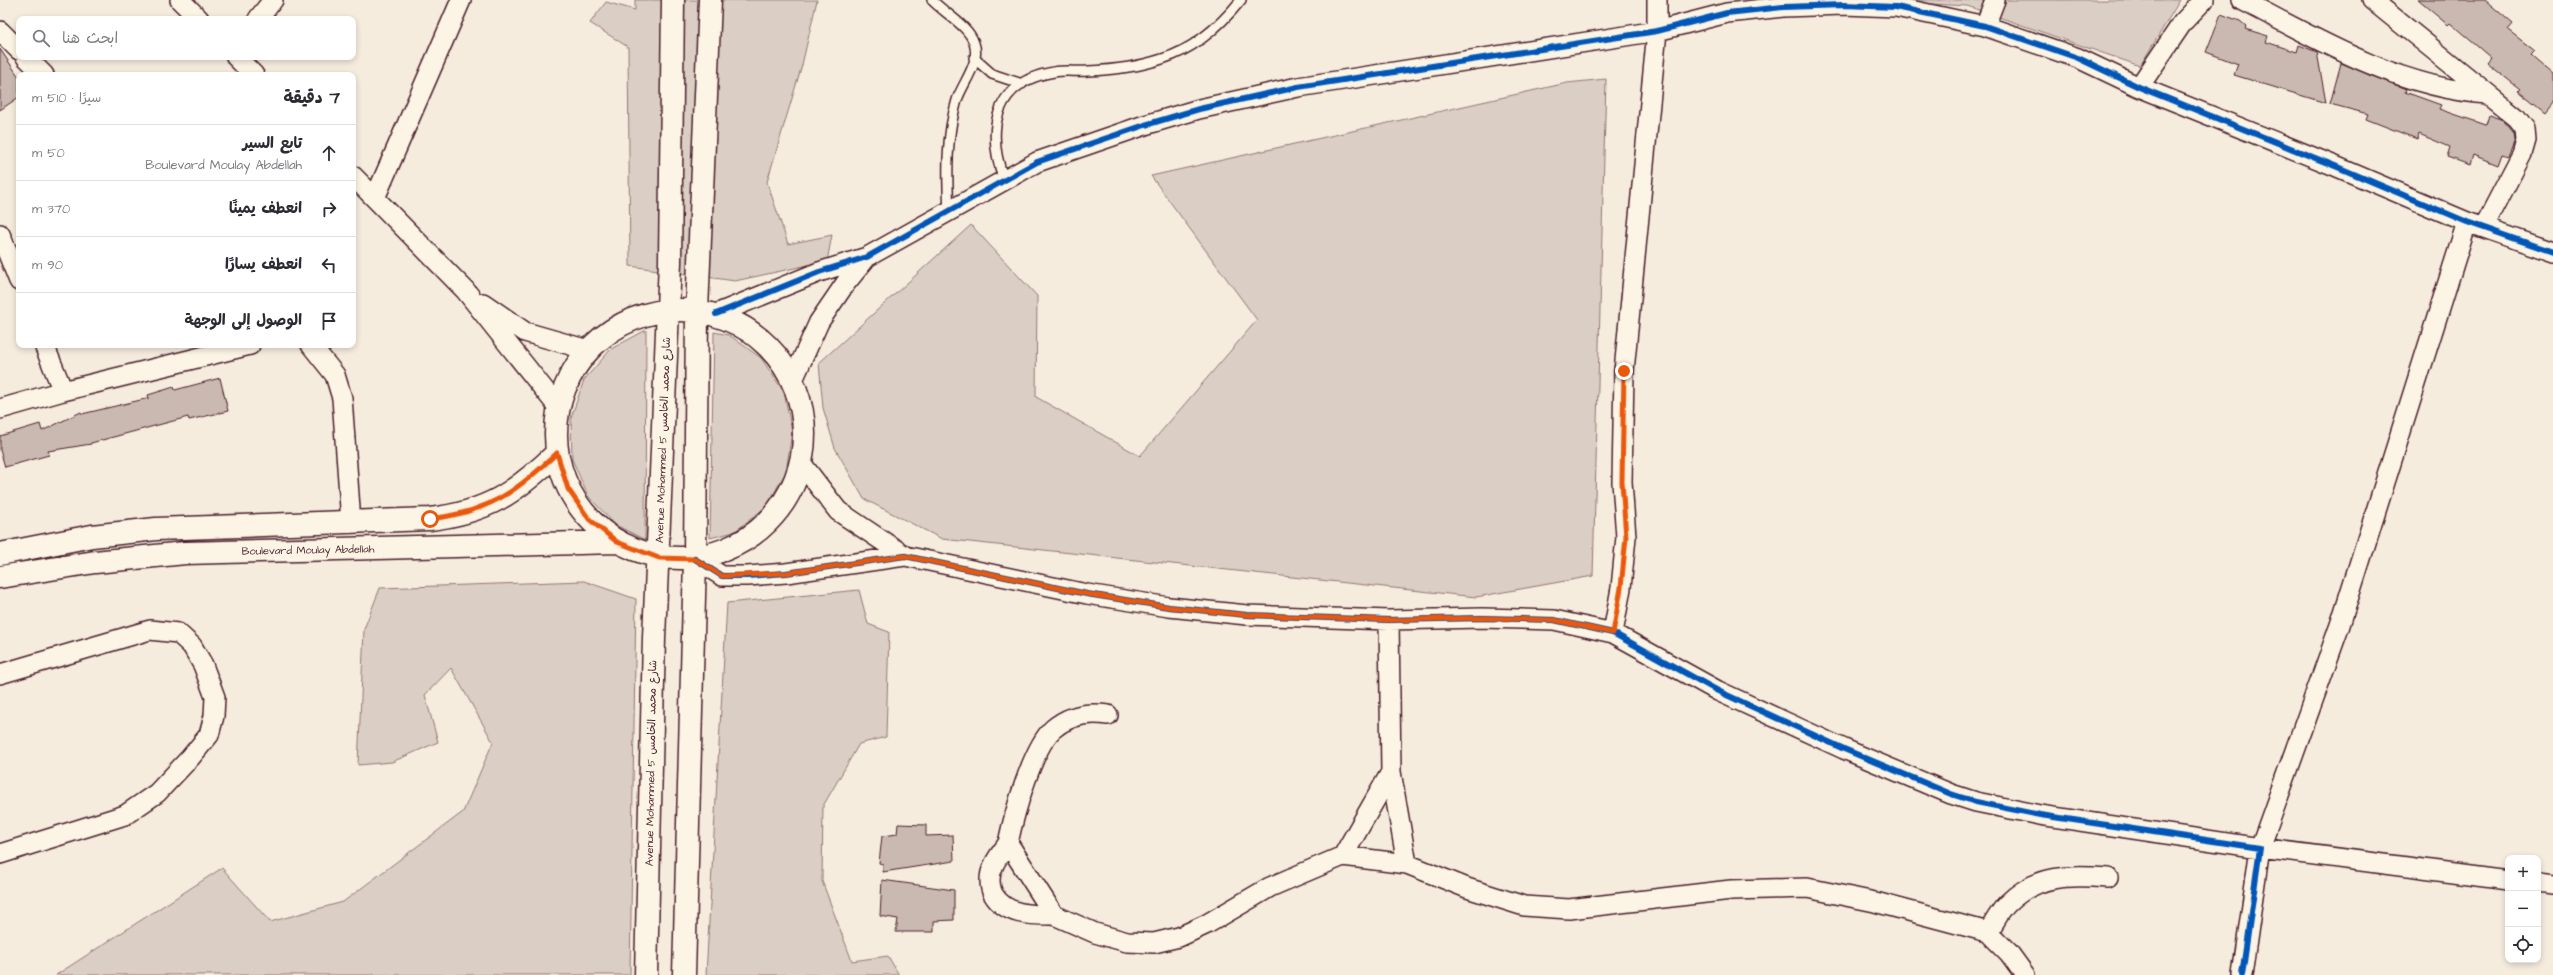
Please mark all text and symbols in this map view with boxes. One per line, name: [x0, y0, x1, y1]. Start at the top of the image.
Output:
search box: [16, 16, 356, 60]
icon: search: [30, 27, 52, 49]
text: ابحث هنا: [62, 28, 118, 49]
text: 7 دقيقة: [284, 86, 340, 110]
text: سيرًا · 510 m: [32, 89, 101, 107]
text: تابع السير: [243, 133, 302, 154]
icon: ahead: [318, 142, 340, 164]
text: 50 m: [32, 144, 65, 162]
text: Boulevard Moulay Abdellah: [145, 156, 302, 174]
text: انعطف يمينًا: [229, 198, 302, 219]
icon: right: [318, 198, 340, 220]
text: 370 m: [32, 200, 70, 218]
text: انعطف يسارًا: [225, 254, 302, 275]
icon: left: [318, 254, 340, 276]
text: 90 m: [32, 256, 63, 274]
text: الوصول إلى الوجهة: [185, 310, 302, 331]
icon: arrive: [318, 310, 340, 332]
street label: Avenue Mohammed 5 شارع محمد الخامس: [652, 337, 675, 543]
route end: [1615, 362, 1633, 380]
route start: [421, 510, 439, 528]
street label: Boulevard Moulay Abdellah: [242, 541, 375, 560]
street label: Avenue Mohammed 5 شارع محمد الخامس: [642, 660, 661, 866]
map controls: [2505, 855, 2541, 963]
button: +: [2505, 855, 2541, 891]
button: −: [2505, 891, 2541, 927]
button: locate: [2505, 927, 2541, 963]

